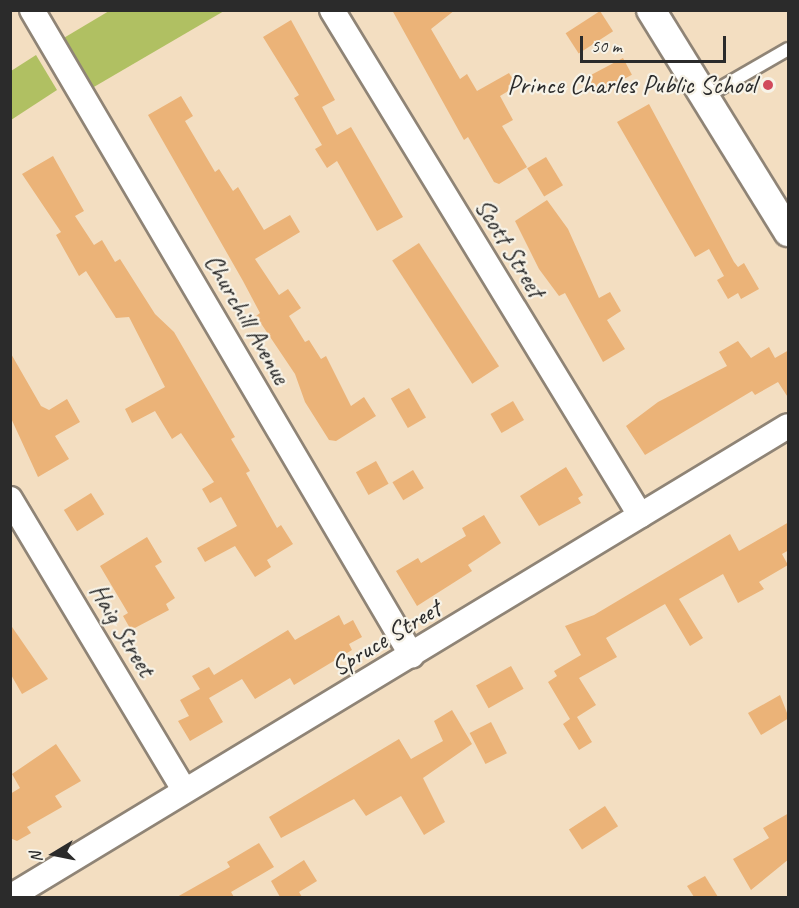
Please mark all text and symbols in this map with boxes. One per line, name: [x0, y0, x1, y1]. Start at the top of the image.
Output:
scale bar: [583, 24, 728, 62]
text: 50 m: [591, 35, 622, 57]
place label: Prince Charles Public School: [507, 69, 756, 101]
marker: Prince Charles Public School: [761, 78, 775, 92]
street label: Scott Street: [468, 193, 552, 303]
street label: Churchill Avenue: [197, 249, 297, 389]
street label: Haig Street: [82, 578, 162, 682]
street label: Spruce Street: [325, 593, 447, 683]
north arrow: [24, 824, 84, 884]
text: N: [26, 851, 47, 864]

